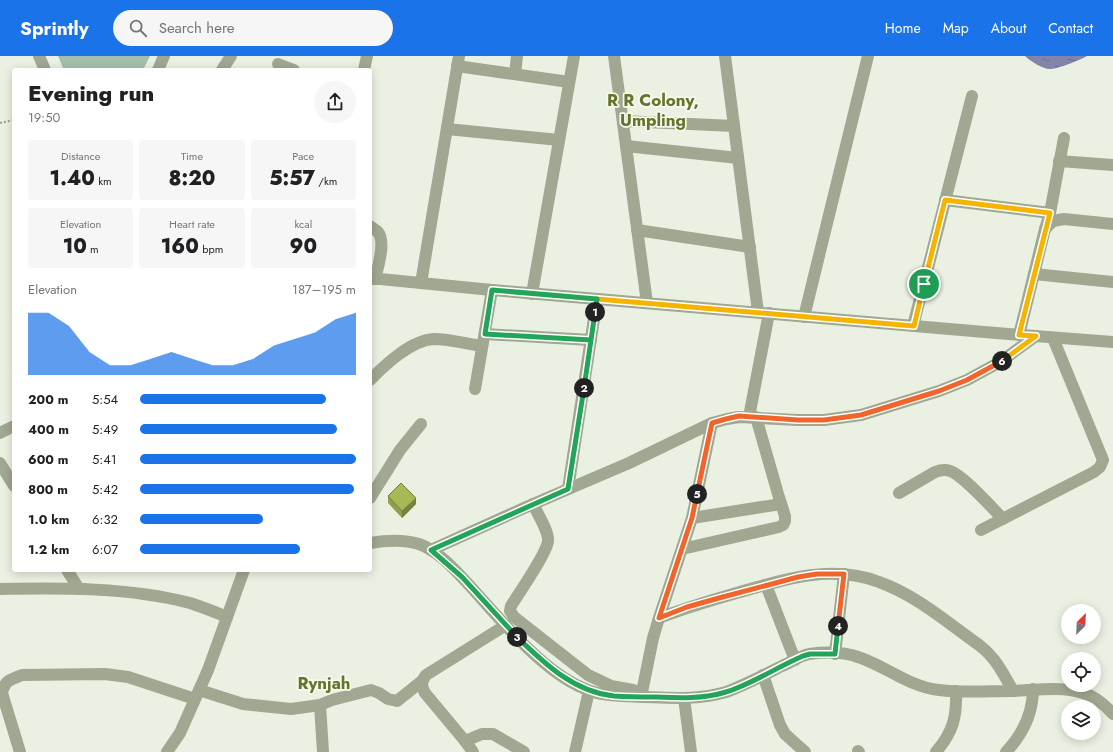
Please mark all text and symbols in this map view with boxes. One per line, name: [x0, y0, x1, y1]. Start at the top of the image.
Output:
search box: [113, 10, 393, 46]
text: Sprintly: [20, 15, 89, 42]
icon: search: [127, 17, 149, 39]
text: Search here: [159, 17, 235, 39]
text: Home: [885, 18, 921, 38]
text: Map: [943, 18, 969, 38]
text: About: [991, 18, 1026, 38]
text: Contact: [1048, 18, 1093, 38]
text: Evening run: [28, 77, 154, 109]
button: share: [314, 81, 356, 123]
district label: R R Colony, Umpling: [607, 88, 699, 132]
text: 19:50: [28, 108, 60, 127]
text: Distance: [61, 148, 100, 164]
text: Time: [181, 148, 203, 164]
text: Pace: [292, 148, 314, 164]
text: 1.40: [50, 164, 95, 193]
text: 8:20: [169, 164, 215, 193]
text: 5:57: [269, 164, 315, 193]
text: km: [95, 173, 112, 189]
text: /km: [315, 173, 337, 189]
text: Elevation: [60, 216, 101, 232]
text: Heart rate: [169, 216, 215, 232]
text: kcal: [294, 216, 312, 232]
text: 10: [63, 232, 87, 261]
text: 160: [161, 232, 199, 261]
text: 90: [290, 232, 317, 261]
text: m: [87, 241, 99, 257]
text: bpm: [199, 241, 223, 257]
pin: [907, 267, 941, 301]
icon: arrive: [913, 273, 935, 295]
text: Elevation: [28, 280, 77, 299]
text: 187–195 m: [292, 280, 356, 299]
pin: 1: [585, 302, 605, 322]
text: 1: [592, 304, 598, 320]
pin: 6: [992, 351, 1012, 371]
text: 6: [998, 353, 1006, 369]
pin: 2: [574, 378, 594, 398]
text: 2: [580, 380, 588, 396]
text: 200 m: [28, 390, 68, 409]
text: 5:54: [92, 390, 118, 409]
text: 400 m: [28, 420, 69, 439]
text: 5:49: [92, 420, 118, 439]
text: 600 m: [28, 450, 68, 469]
text: 5:41: [92, 450, 117, 469]
text: 800 m: [28, 480, 68, 499]
text: 5:42: [92, 480, 118, 499]
pin: 5: [687, 484, 707, 504]
text: 5: [693, 486, 701, 502]
text: 1.0 km: [28, 510, 69, 529]
text: 6:32: [92, 510, 118, 529]
text: 1.2 km: [28, 540, 69, 559]
text: 6:07: [92, 540, 118, 559]
north arrow: [1061, 604, 1101, 644]
map controls: [1061, 604, 1101, 740]
pin: 4: [828, 616, 848, 636]
text: 4: [834, 618, 842, 634]
pin: 3: [507, 627, 527, 647]
text: 3: [514, 629, 520, 645]
button: locate: [1061, 652, 1101, 692]
district label: Rynjah: [297, 671, 351, 695]
button: layers: [1061, 700, 1101, 740]

